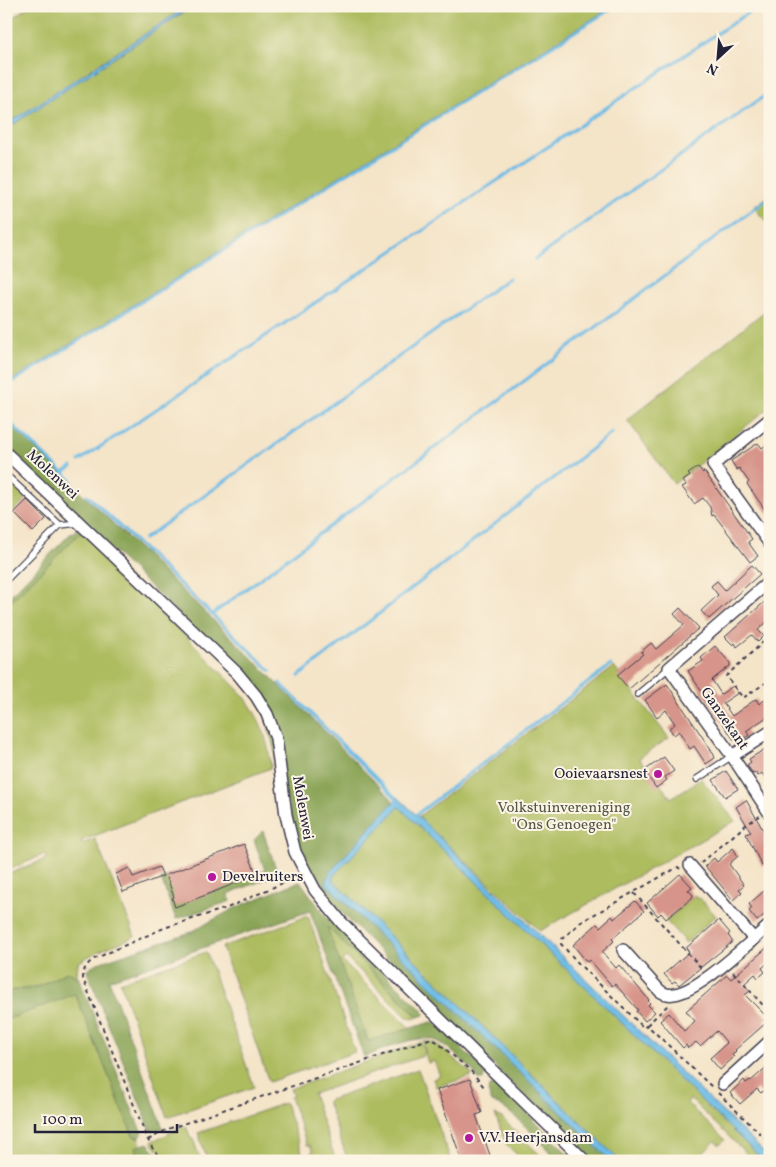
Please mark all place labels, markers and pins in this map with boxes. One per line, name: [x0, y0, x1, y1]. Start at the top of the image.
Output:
place label: Ooievaarsnest: [554, 764, 648, 785]
marker: Ooievaarsnest: [652, 768, 664, 780]
place label: Develruiters: [222, 867, 303, 888]
marker: Develruiters: [206, 871, 218, 883]
place label: V.V. Heerjansdam: [479, 1128, 592, 1149]
marker: V.V. Heerjansdam: [463, 1132, 475, 1144]

